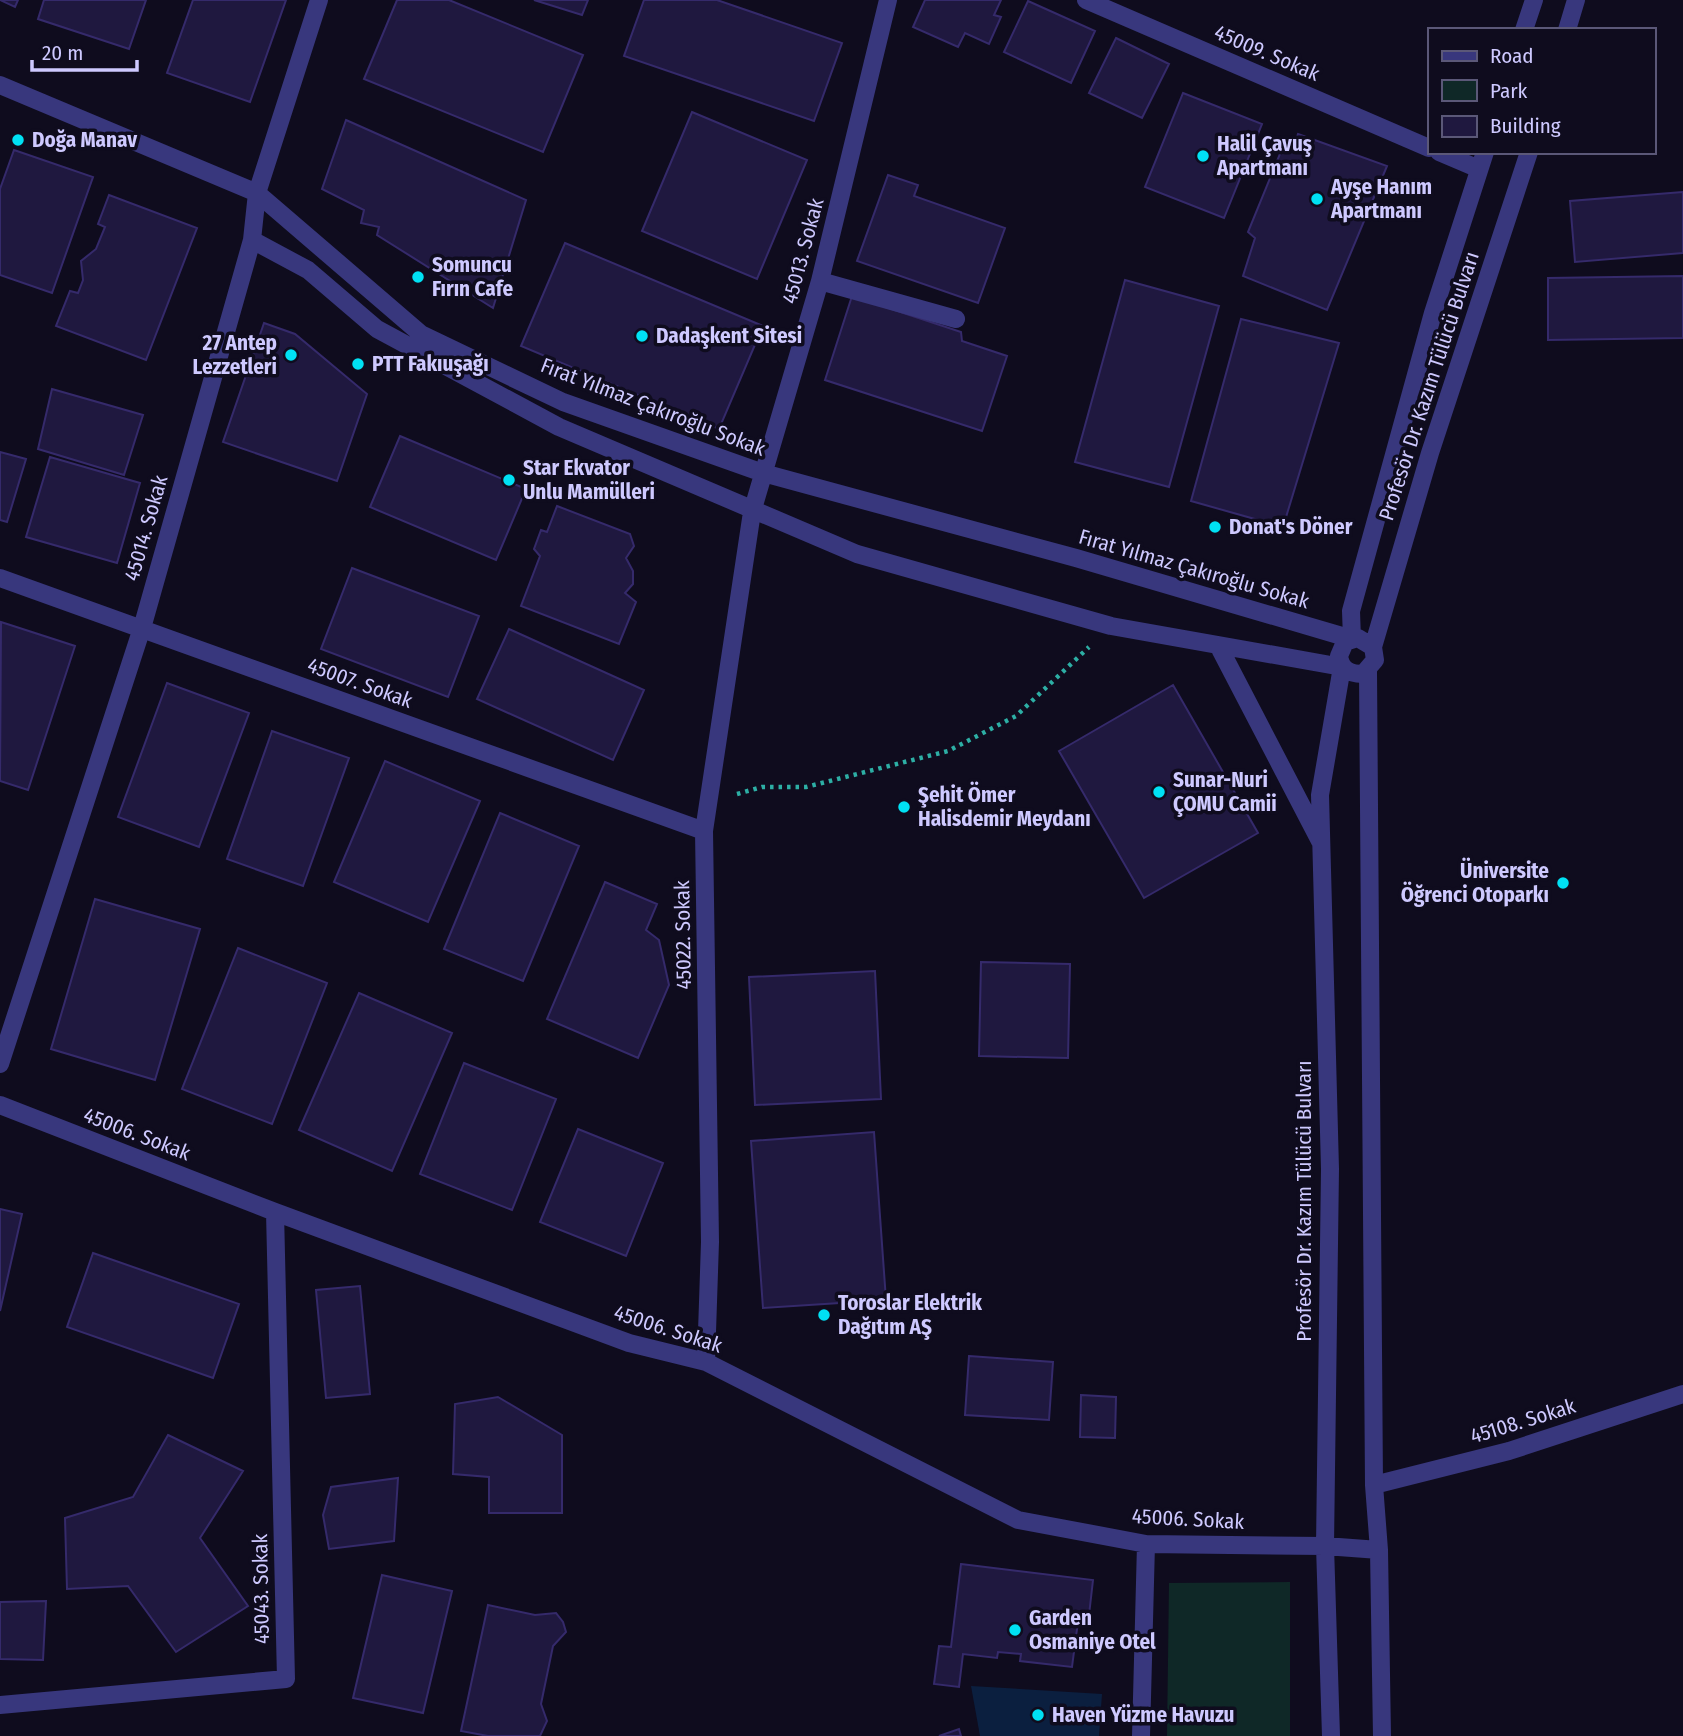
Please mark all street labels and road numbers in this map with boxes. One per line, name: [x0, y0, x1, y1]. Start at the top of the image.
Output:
street label: 45009. Sokak: [1210, 19, 1324, 87]
street label: 45013. Sokak: [776, 195, 830, 307]
street label: Profesör Dr. Kazım Tülücü Bulvarı: [1373, 248, 1485, 524]
street label: Fırat Yılmaz Çakıroğlu Sokak: [537, 352, 769, 462]
street label: 45014. Sokak: [119, 472, 174, 584]
street label: Fırat Yılmaz Çakıroğlu Sokak: [1076, 524, 1312, 614]
street label: 45007. Sokak: [304, 652, 416, 714]
street label: 45022. Sokak: [669, 880, 697, 990]
street label: Profesör Dr. Kazım Tülücü Bulvarı: [1291, 1060, 1317, 1342]
street label: 45006. Sokak: [80, 1102, 194, 1166]
street label: 45006. Sokak: [611, 1299, 726, 1359]
street label: 45108. Sokak: [1467, 1393, 1579, 1449]
street label: 45006. Sokak: [1131, 1503, 1245, 1535]
street label: 45043. Sokak: [247, 1533, 275, 1644]

